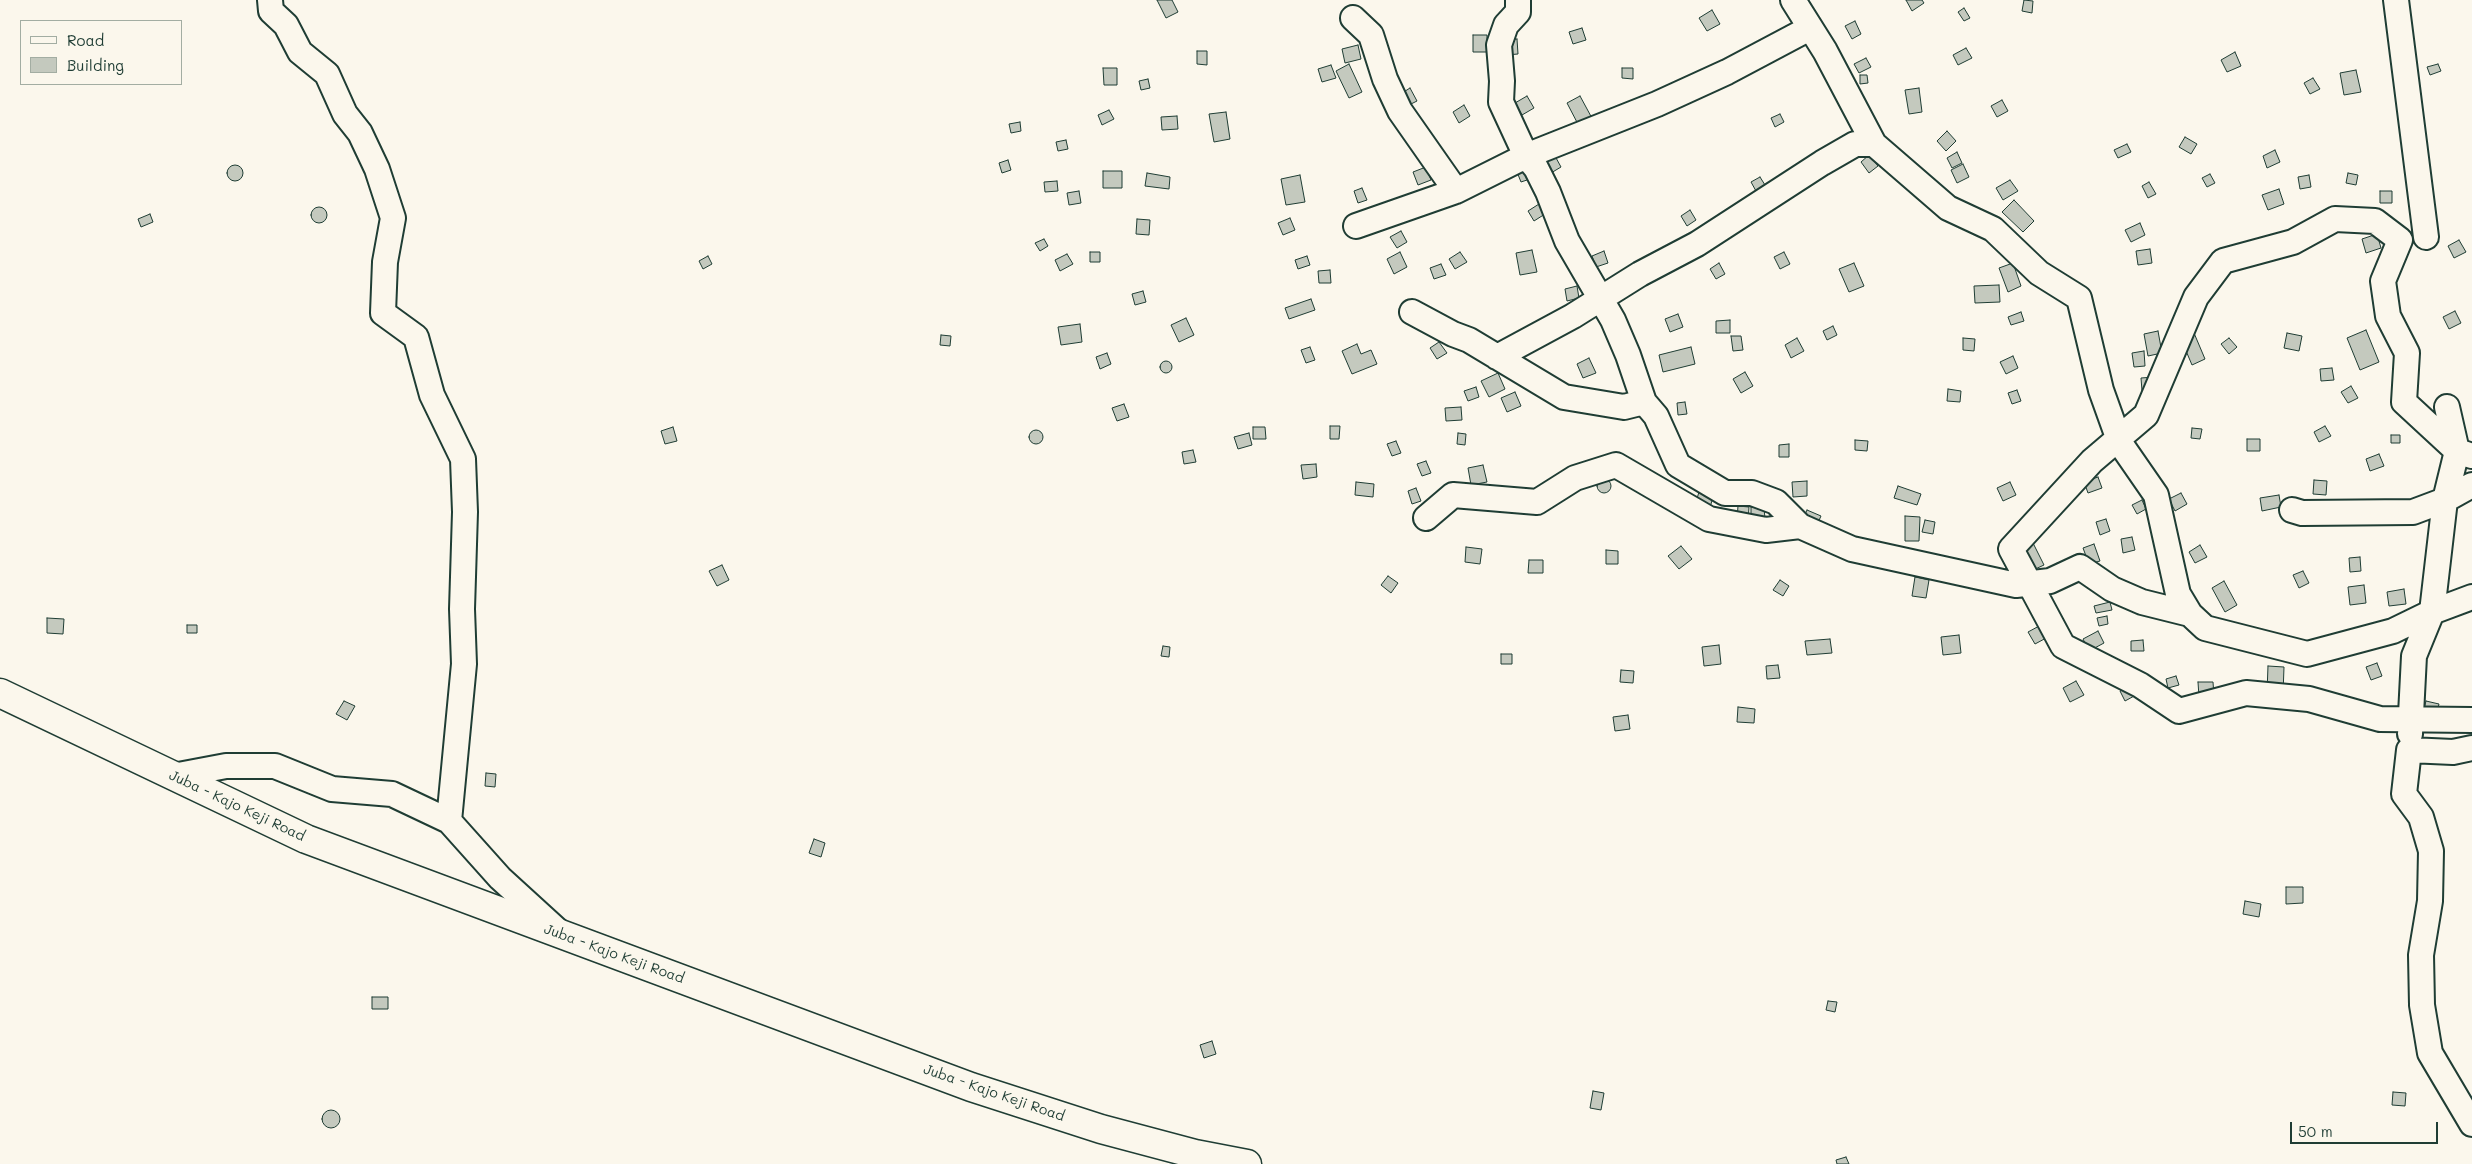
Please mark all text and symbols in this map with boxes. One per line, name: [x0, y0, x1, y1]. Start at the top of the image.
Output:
legend: [20, 20, 182, 85]
text: Road: [67, 30, 104, 50]
text: Building: [67, 55, 124, 75]
street label: Juba - Kajo Keji Road: [166, 767, 308, 845]
street label: Juba - Kajo Keji Road: [542, 921, 686, 987]
street label: Juba - Kajo Keji Road: [921, 1061, 1067, 1125]
scale bar: [2292, 1112, 2440, 1144]
text: 50 m: [2298, 1121, 2333, 1141]

